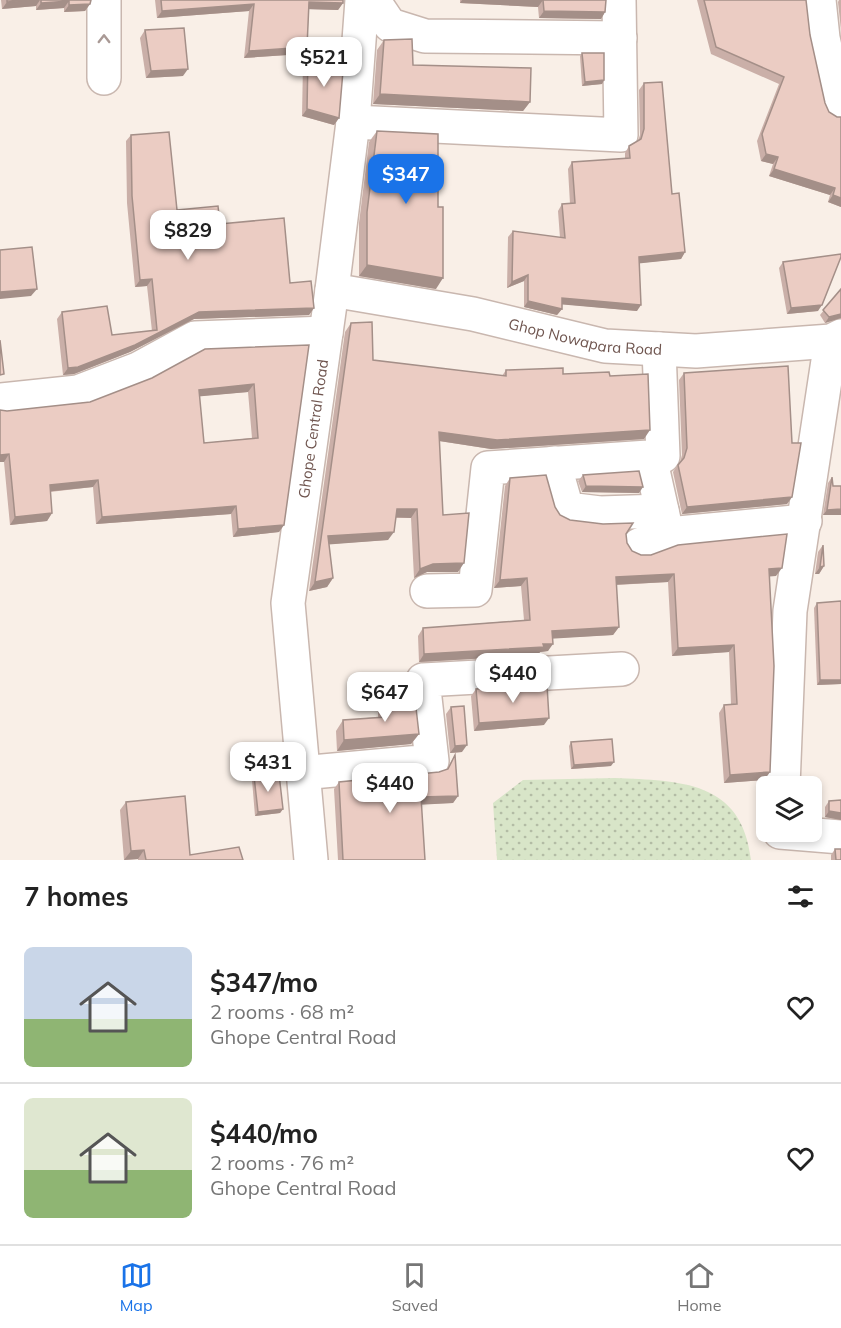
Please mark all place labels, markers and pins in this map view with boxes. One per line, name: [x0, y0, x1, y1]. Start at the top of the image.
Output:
pin: $521: [288, 37, 360, 88]
pin: $347: [370, 154, 442, 205]
pin: $829: [152, 210, 224, 261]
pin: $440: [477, 653, 549, 704]
pin: $647: [349, 672, 421, 723]
pin: $431: [232, 742, 304, 793]
pin: $440: [354, 763, 426, 814]

